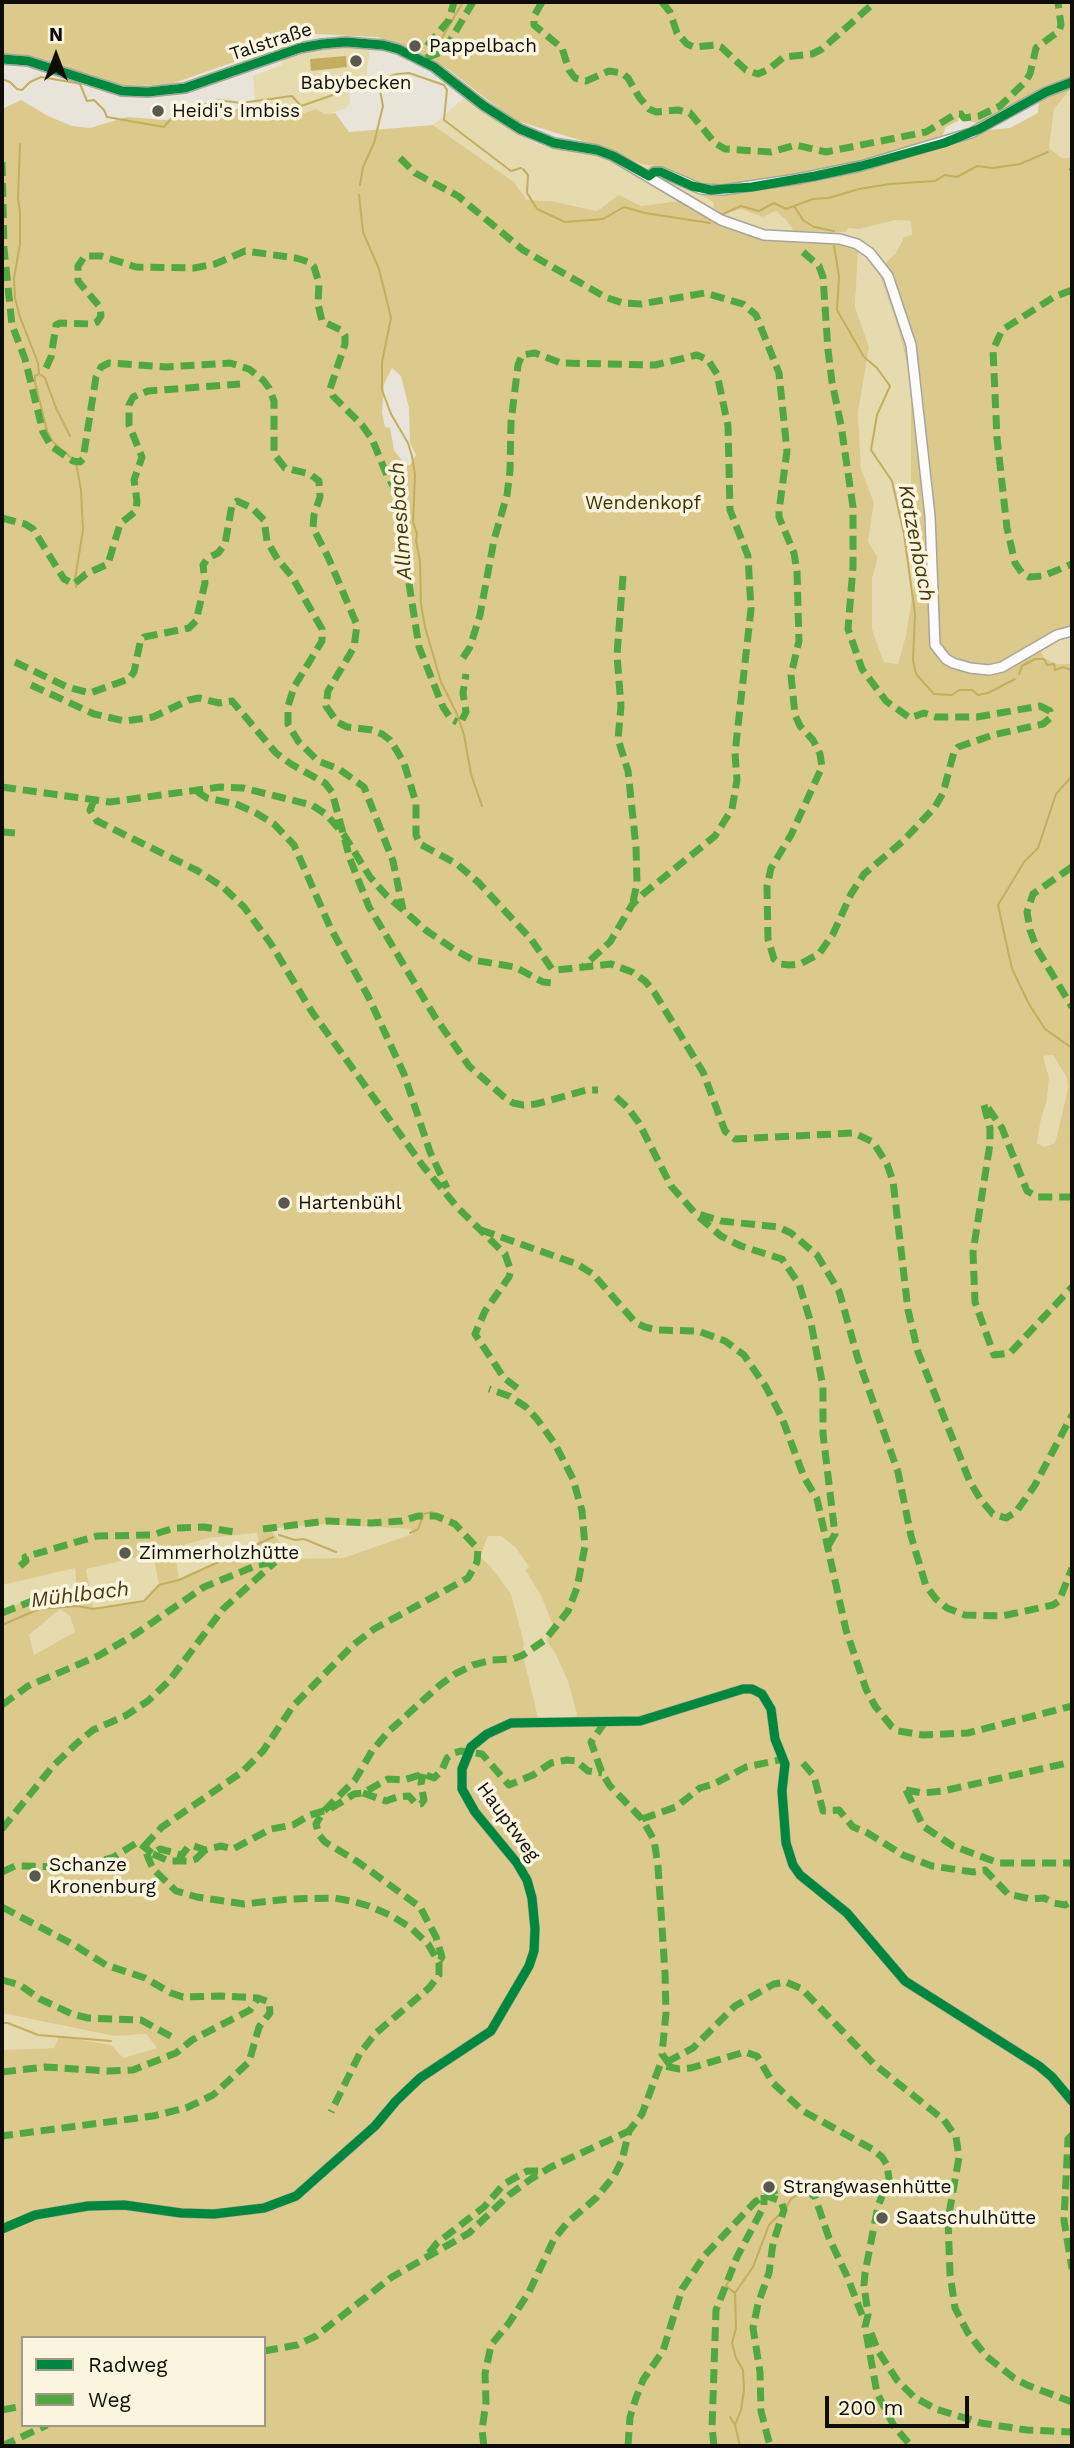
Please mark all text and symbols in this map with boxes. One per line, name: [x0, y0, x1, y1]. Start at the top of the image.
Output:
street label: Talstraße: [227, 18, 315, 66]
north arrow: [21, 21, 91, 91]
text: N: [49, 23, 63, 46]
place label: Pappelbach: [429, 35, 537, 57]
marker: Pappelbach: [407, 38, 423, 54]
marker: Babybecken: [348, 53, 364, 69]
place label: Babybecken: [300, 72, 412, 94]
place label: Heidi's Imbiss: [172, 100, 300, 122]
marker: Heidi's Imbiss: [150, 103, 166, 119]
water label: Allmesbach: [384, 461, 418, 581]
water label: Katzenbach: [892, 482, 940, 604]
park label: Wendenkopf: [585, 492, 701, 514]
place label: Hartenbühl: [298, 1192, 402, 1214]
marker: Hartenbühl: [276, 1195, 292, 1211]
place label: Zimmerholzhütte: [139, 1542, 299, 1564]
marker: Zimmerholzhütte: [117, 1545, 133, 1561]
water label: Mühlbach: [29, 1576, 131, 1614]
street label: Hauptweg: [472, 1778, 544, 1866]
place label: Schanze Kronenburg: [49, 1854, 156, 1898]
marker: Schanze Kronenburg: [27, 1868, 43, 1884]
place label: Strangwasenhütte: [783, 2176, 951, 2198]
marker: Strangwasenhütte: [761, 2179, 777, 2195]
place label: Saatschulhütte: [896, 2207, 1036, 2229]
marker: Saatschulhütte: [874, 2210, 890, 2226]
legend: [21, 2336, 266, 2427]
text: Radweg: [88, 2352, 168, 2377]
scale bar: [829, 2382, 972, 2426]
text: Weg: [88, 2387, 131, 2412]
text: 200 m: [838, 2395, 904, 2420]

